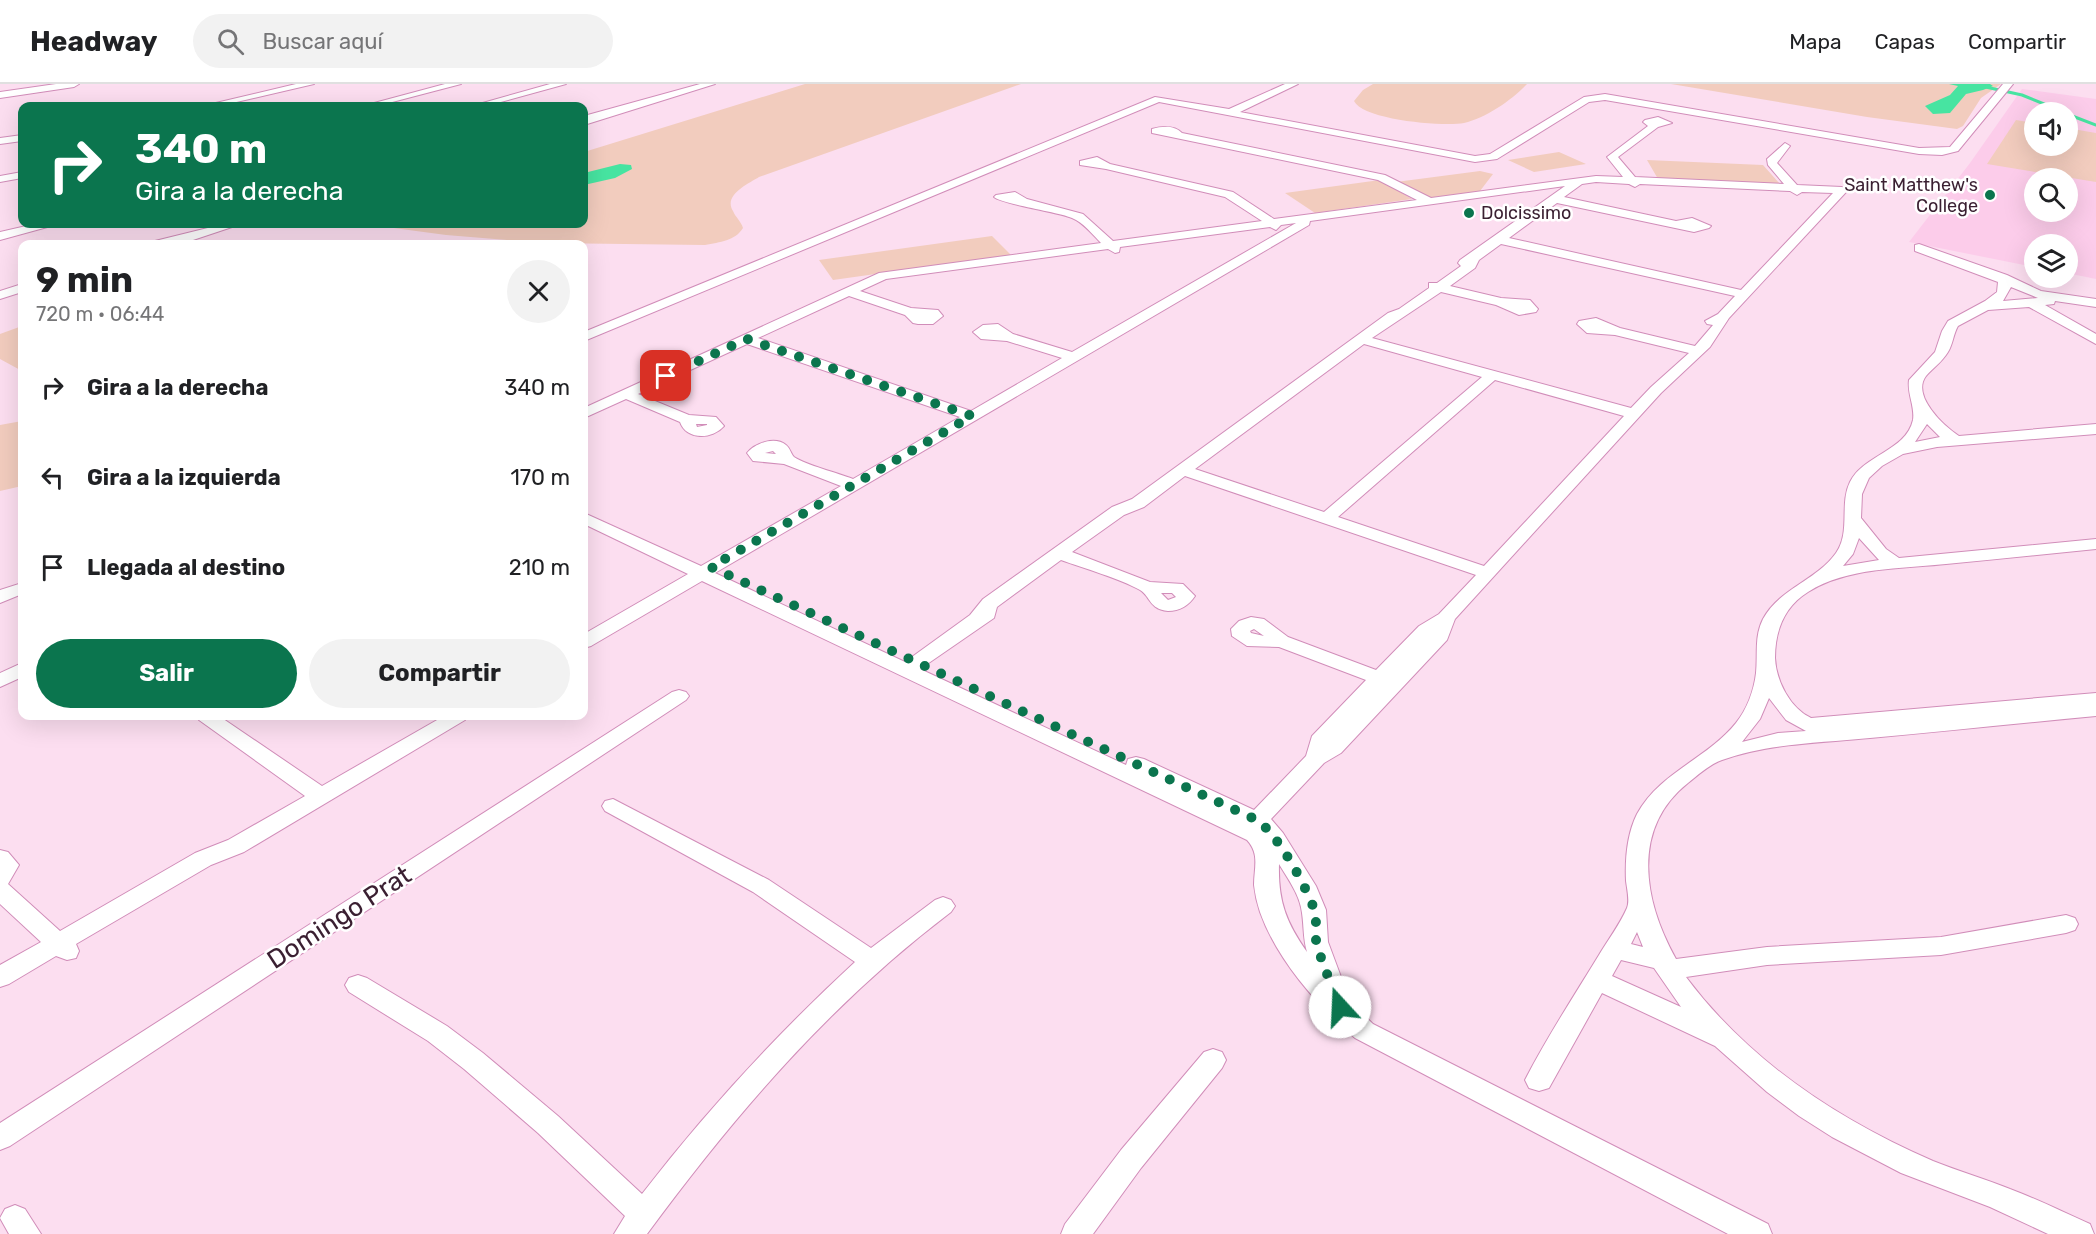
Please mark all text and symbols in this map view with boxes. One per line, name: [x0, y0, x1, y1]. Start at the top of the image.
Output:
search box: [193, 14, 613, 68]
text: Headway: [30, 25, 157, 58]
icon: search: [214, 25, 247, 58]
text: Buscar aquí: [262, 28, 383, 55]
text: Mapa: [1789, 29, 1842, 54]
text: Capas: [1875, 29, 1935, 54]
text: Compartir: [1968, 29, 2066, 54]
map controls: [2024, 102, 2078, 288]
button: sound: [2024, 102, 2078, 156]
text: 340 m: [135, 124, 267, 174]
icon: right: [36, 126, 114, 204]
button: search: [2024, 168, 2078, 222]
place label: Saint Matthew's College: [1844, 174, 1978, 217]
text: Gira a la derecha: [135, 175, 344, 207]
marker: Saint Matthew's College: [1983, 188, 1997, 202]
place label: Dolcissimo: [1481, 202, 1571, 224]
marker: Dolcissimo: [1462, 206, 1476, 220]
button: layers: [2024, 234, 2078, 288]
text: 9 min: [36, 258, 133, 301]
button: close: [507, 260, 570, 323]
text: 720 m · 06:44: [36, 302, 165, 326]
pin: [640, 350, 691, 401]
icon: arrive: [649, 359, 682, 392]
icon: right: [36, 371, 69, 404]
text: Gira a la derecha: [87, 374, 268, 401]
text: 340 m: [504, 374, 570, 401]
icon: left: [36, 461, 69, 494]
text: Gira a la izquierda: [87, 464, 281, 491]
text: 170 m: [510, 464, 570, 491]
icon: arrive: [36, 551, 69, 584]
text: Llegada al destino: [87, 554, 285, 581]
text: 210 m: [509, 554, 570, 581]
button: Salir: [36, 639, 297, 708]
button: Compartir: [309, 639, 570, 708]
street label: Domingo Prat: [261, 859, 417, 976]
position arrow: [1308, 975, 1372, 1039]

